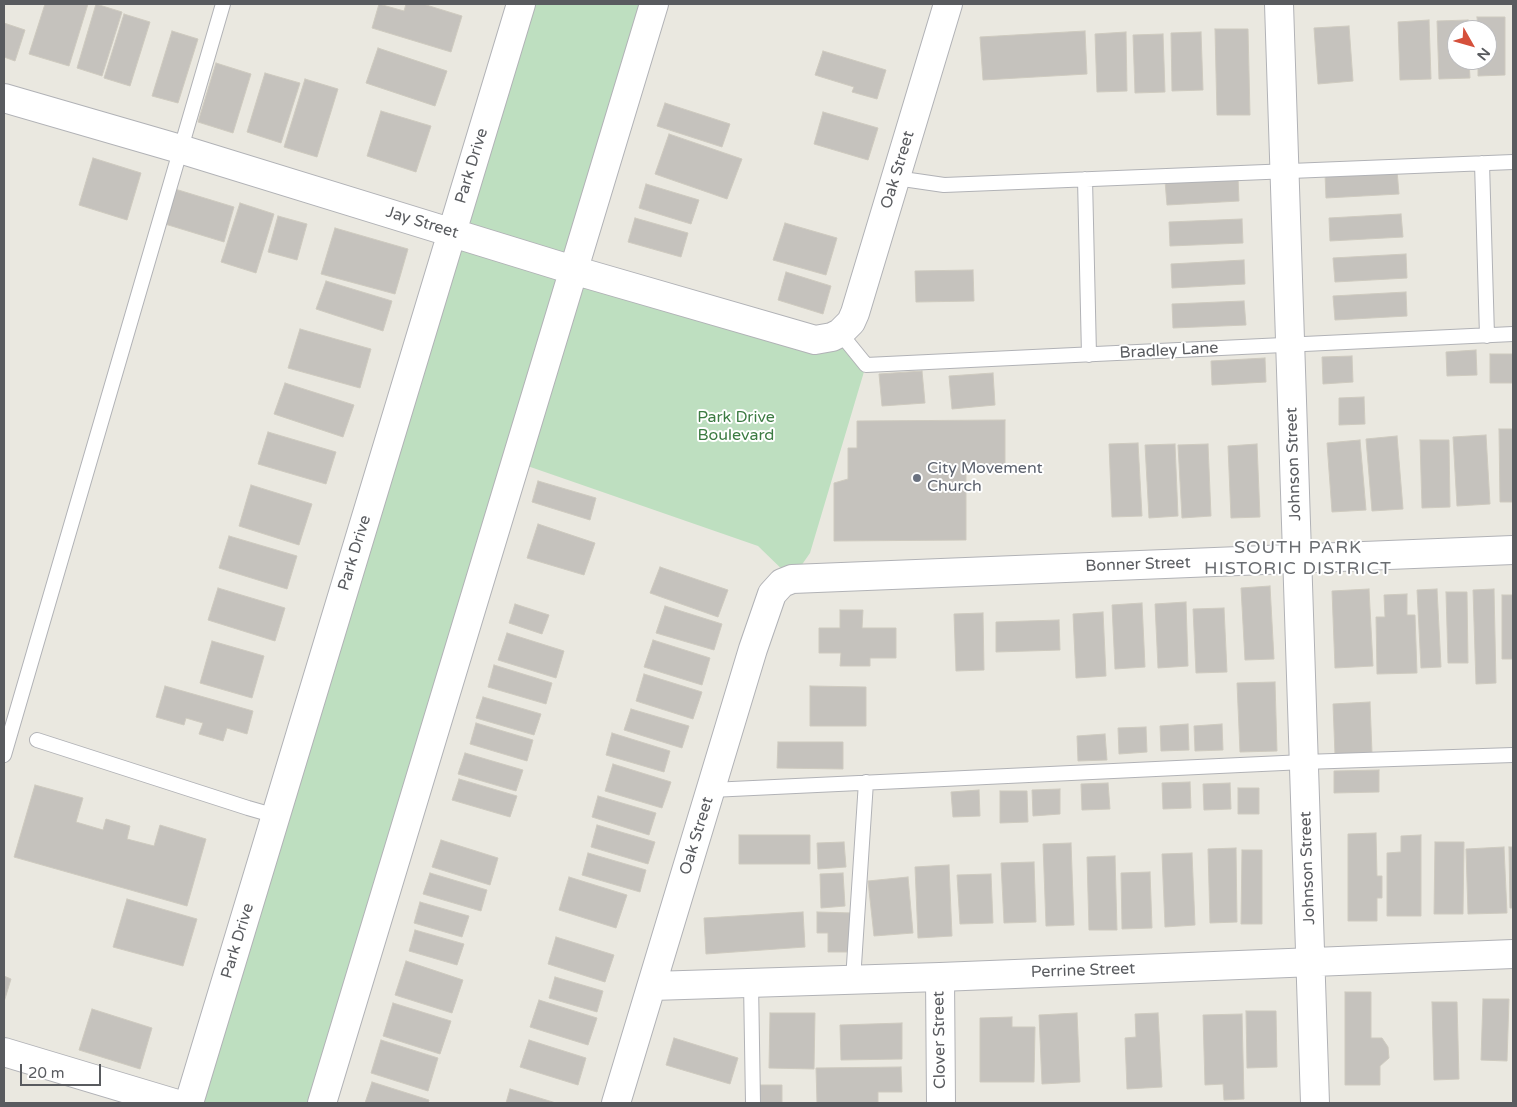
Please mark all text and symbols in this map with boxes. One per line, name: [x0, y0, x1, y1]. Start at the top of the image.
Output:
north arrow: [1447, 20, 1497, 70]
text: N: [1473, 44, 1494, 64]
street label: Park Drive: [451, 126, 493, 206]
street label: Oak Street: [877, 129, 919, 211]
street label: Jay Street: [383, 203, 461, 243]
street label: Bradley Lane: [1119, 339, 1219, 363]
street label: Johnson Street: [1282, 407, 1306, 521]
park label: Park Drive Boulevard: [697, 408, 775, 446]
place label: City Movement Church: [927, 459, 1043, 497]
marker: City Movement Church: [911, 472, 923, 484]
street label: Park Drive: [334, 513, 376, 593]
district label: SOUTH PARK HISTORIC DISTRICT: [1202, 537, 1394, 580]
street label: Bonner Street: [1085, 554, 1191, 576]
street label: Oak Street: [676, 795, 718, 877]
street label: Johnson Street: [1296, 811, 1320, 925]
street label: Park Drive: [217, 901, 259, 981]
street label: Perrine Street: [1030, 960, 1136, 982]
street label: Clover Street: [930, 991, 950, 1089]
scale bar: [22, 1054, 104, 1086]
text: 20 m: [28, 1064, 65, 1082]

